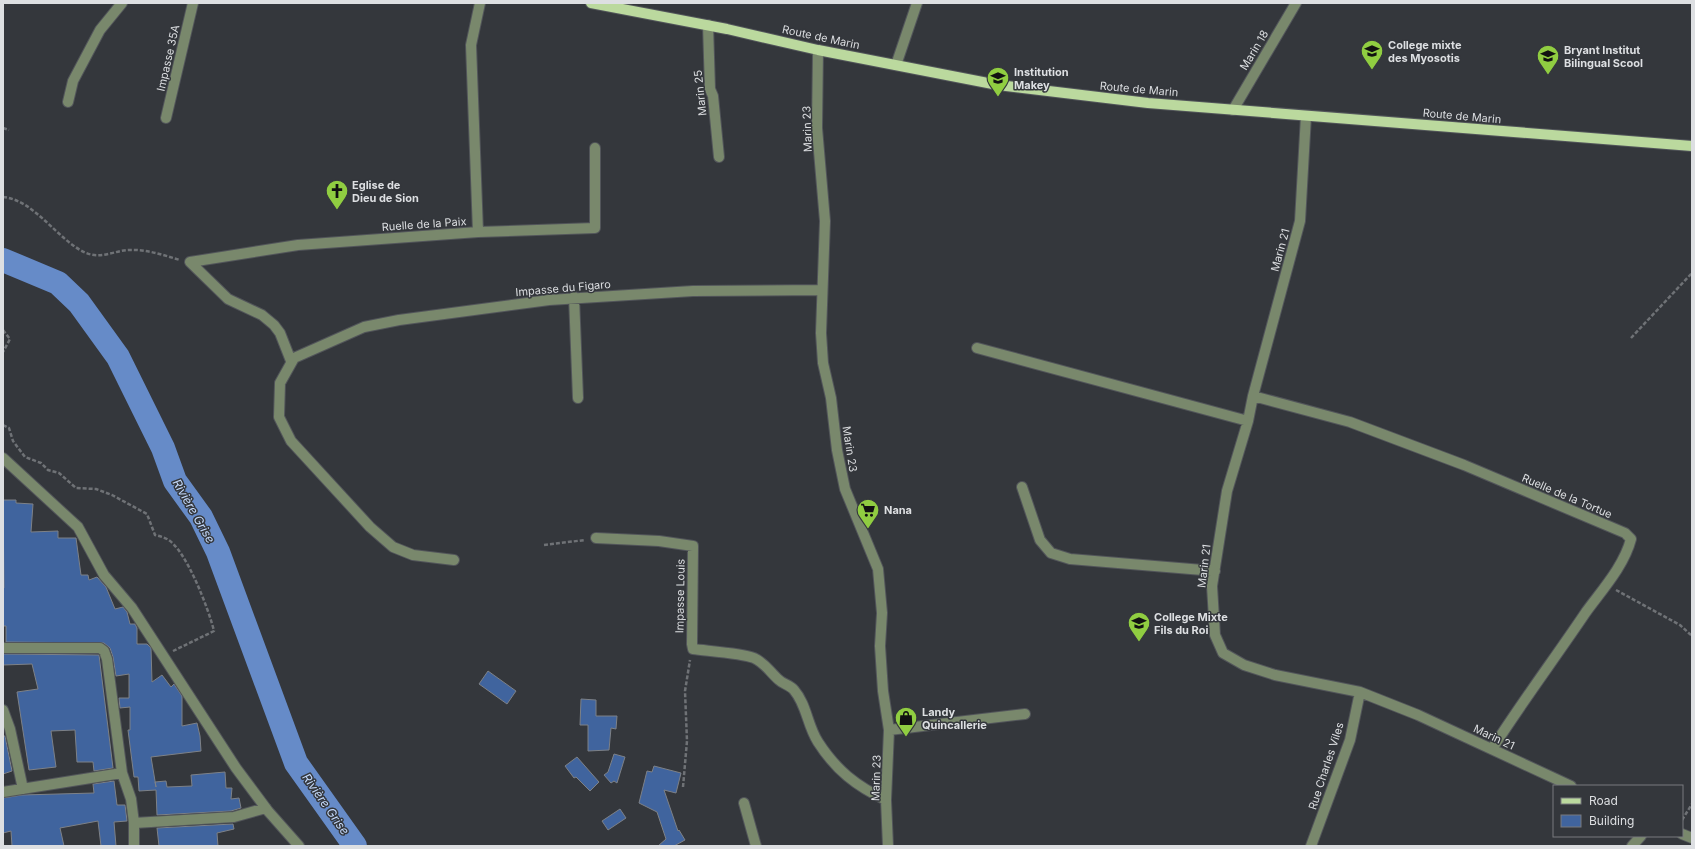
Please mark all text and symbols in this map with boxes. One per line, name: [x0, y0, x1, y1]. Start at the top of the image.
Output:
street label: Route de Marin: [781, 22, 861, 52]
street label: Impasse 35A: [154, 23, 183, 93]
street label: Marin 18: [1237, 27, 1271, 72]
school or university icon: College mixte des Myosotis: [1359, 38, 1385, 71]
place label: College mixte des Myosotis: [1388, 38, 1462, 65]
school or university icon: Bryant Institut Bilingual Scool: [1535, 43, 1561, 76]
place label: Bryant Institut Bilingual Scool: [1564, 43, 1643, 70]
school or university icon: Institution Makey: [985, 65, 1011, 98]
place label: Institution Makey: [1014, 65, 1069, 92]
street label: Marin 25: [691, 69, 709, 117]
street label: Route de Marin: [1099, 79, 1179, 99]
street label: Marin 23: [799, 105, 815, 152]
street label: Route de Marin: [1422, 106, 1502, 126]
church icon: Eglise de Dieu de Sion: [324, 178, 350, 211]
place label: Eglise de Dieu de Sion: [352, 178, 419, 205]
street label: Ruelle de la Paix: [381, 214, 467, 234]
street label: Marin 21: [1268, 227, 1292, 273]
street label: Impasse du Figaro: [515, 277, 612, 299]
street label: Marin 23: [839, 425, 861, 473]
street label: Ruelle de la Tortue: [1520, 471, 1614, 521]
water label: Rivière Grise: [170, 476, 218, 546]
supermarket icon: Nana: [855, 497, 881, 530]
place label: Nana: [884, 503, 912, 517]
street label: Marin 21: [1194, 543, 1214, 589]
street label: Impasse Louis: [672, 558, 688, 633]
school or university icon: College Mixte Fils du Roi: [1126, 610, 1152, 643]
place label: College Mixte Fils du Roi: [1154, 610, 1228, 637]
shop icon: Landy Quincallerie: [893, 705, 919, 738]
place label: Landy Quincallerie: [922, 705, 987, 732]
street label: Rue Charles Viles: [1305, 720, 1347, 812]
street label: Marin 21: [1471, 721, 1517, 753]
street label: Marin 23: [868, 754, 884, 801]
water label: Rivière Grise: [299, 770, 353, 838]
legend: [1553, 785, 1683, 837]
text: Road: [1589, 793, 1618, 808]
text: Building: [1589, 813, 1634, 828]

